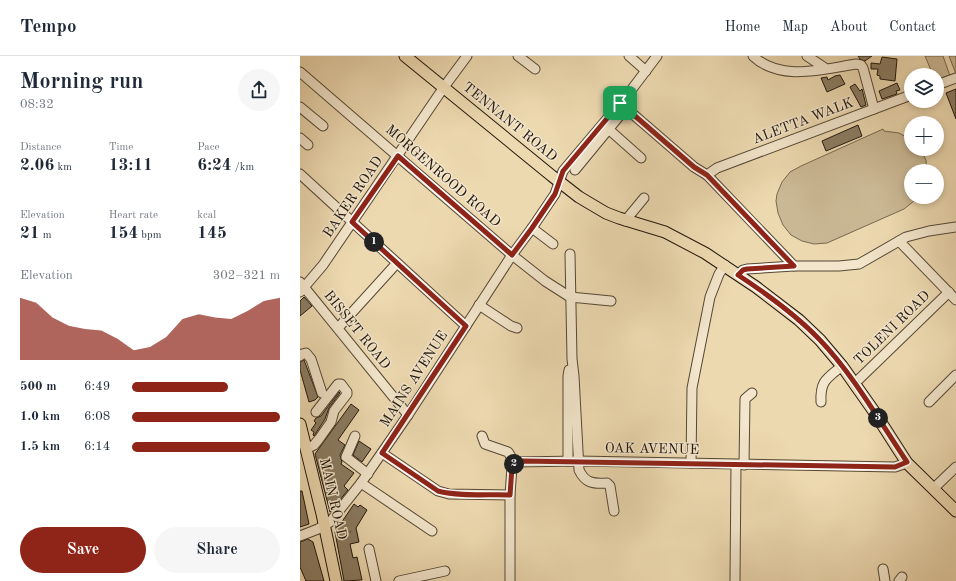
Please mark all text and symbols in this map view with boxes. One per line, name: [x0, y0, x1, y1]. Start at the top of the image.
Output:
text: Tempo: [20, 18, 76, 37]
text: Home: [725, 20, 760, 34]
text: Map: [782, 20, 808, 34]
text: About: [830, 20, 867, 34]
text: Contact: [889, 20, 936, 34]
map controls: [904, 68, 944, 204]
button: layers: [904, 68, 944, 108]
button: share: [238, 69, 280, 111]
text: Morning run: [20, 71, 143, 93]
street label: TENNANT ROAD: [460, 80, 560, 164]
pin: [603, 86, 637, 120]
icon: arrive: [609, 92, 631, 114]
street label: ALETTA WALK: [751, 95, 855, 147]
text: 08:32: [20, 98, 54, 111]
button: +: [904, 116, 944, 156]
street label: MORGENROOD ROAD: [383, 122, 503, 230]
text: Distance: [20, 142, 61, 153]
text: Time: [109, 142, 133, 153]
text: Pace: [197, 142, 220, 153]
street label: BAKER ROAD: [321, 154, 385, 240]
text: 2.06: [20, 157, 54, 174]
text: 13:11: [109, 157, 153, 174]
text: 6:24: [197, 157, 232, 174]
text: km: [54, 162, 72, 173]
text: /km: [232, 162, 254, 173]
button: −: [904, 164, 944, 204]
text: Elevation: [20, 210, 65, 221]
text: Heart rate: [109, 210, 158, 221]
text: kcal: [197, 210, 216, 221]
text: 21: [20, 225, 40, 242]
text: 154: [109, 225, 138, 242]
text: 145: [197, 225, 227, 242]
text: m: [40, 230, 52, 241]
text: bpm: [138, 230, 161, 241]
pin: 1: [364, 232, 384, 252]
text: 1: [371, 236, 377, 247]
text: Elevation: [20, 269, 73, 282]
text: 302–321 m: [213, 269, 280, 282]
street label: BISSET ROAD: [321, 288, 393, 372]
street label: TOLENI ROAD: [851, 288, 933, 368]
street label: MAINS AVENUE: [378, 328, 450, 430]
text: 500 m: [20, 380, 57, 393]
text: 6:49: [84, 380, 110, 393]
pin: 3: [868, 408, 888, 428]
text: 1.0 km: [20, 410, 60, 423]
text: 6:08: [84, 410, 110, 423]
text: 3: [875, 412, 881, 423]
text: 1.5 km: [20, 440, 60, 453]
text: 6:14: [84, 440, 110, 453]
street label: OAK AVENUE: [605, 441, 699, 457]
pin: 2: [504, 454, 524, 474]
street label: MAIN ROAD: [317, 457, 349, 541]
text: 2: [511, 458, 517, 469]
button: Save: [20, 527, 146, 573]
button: Share: [154, 527, 280, 573]

